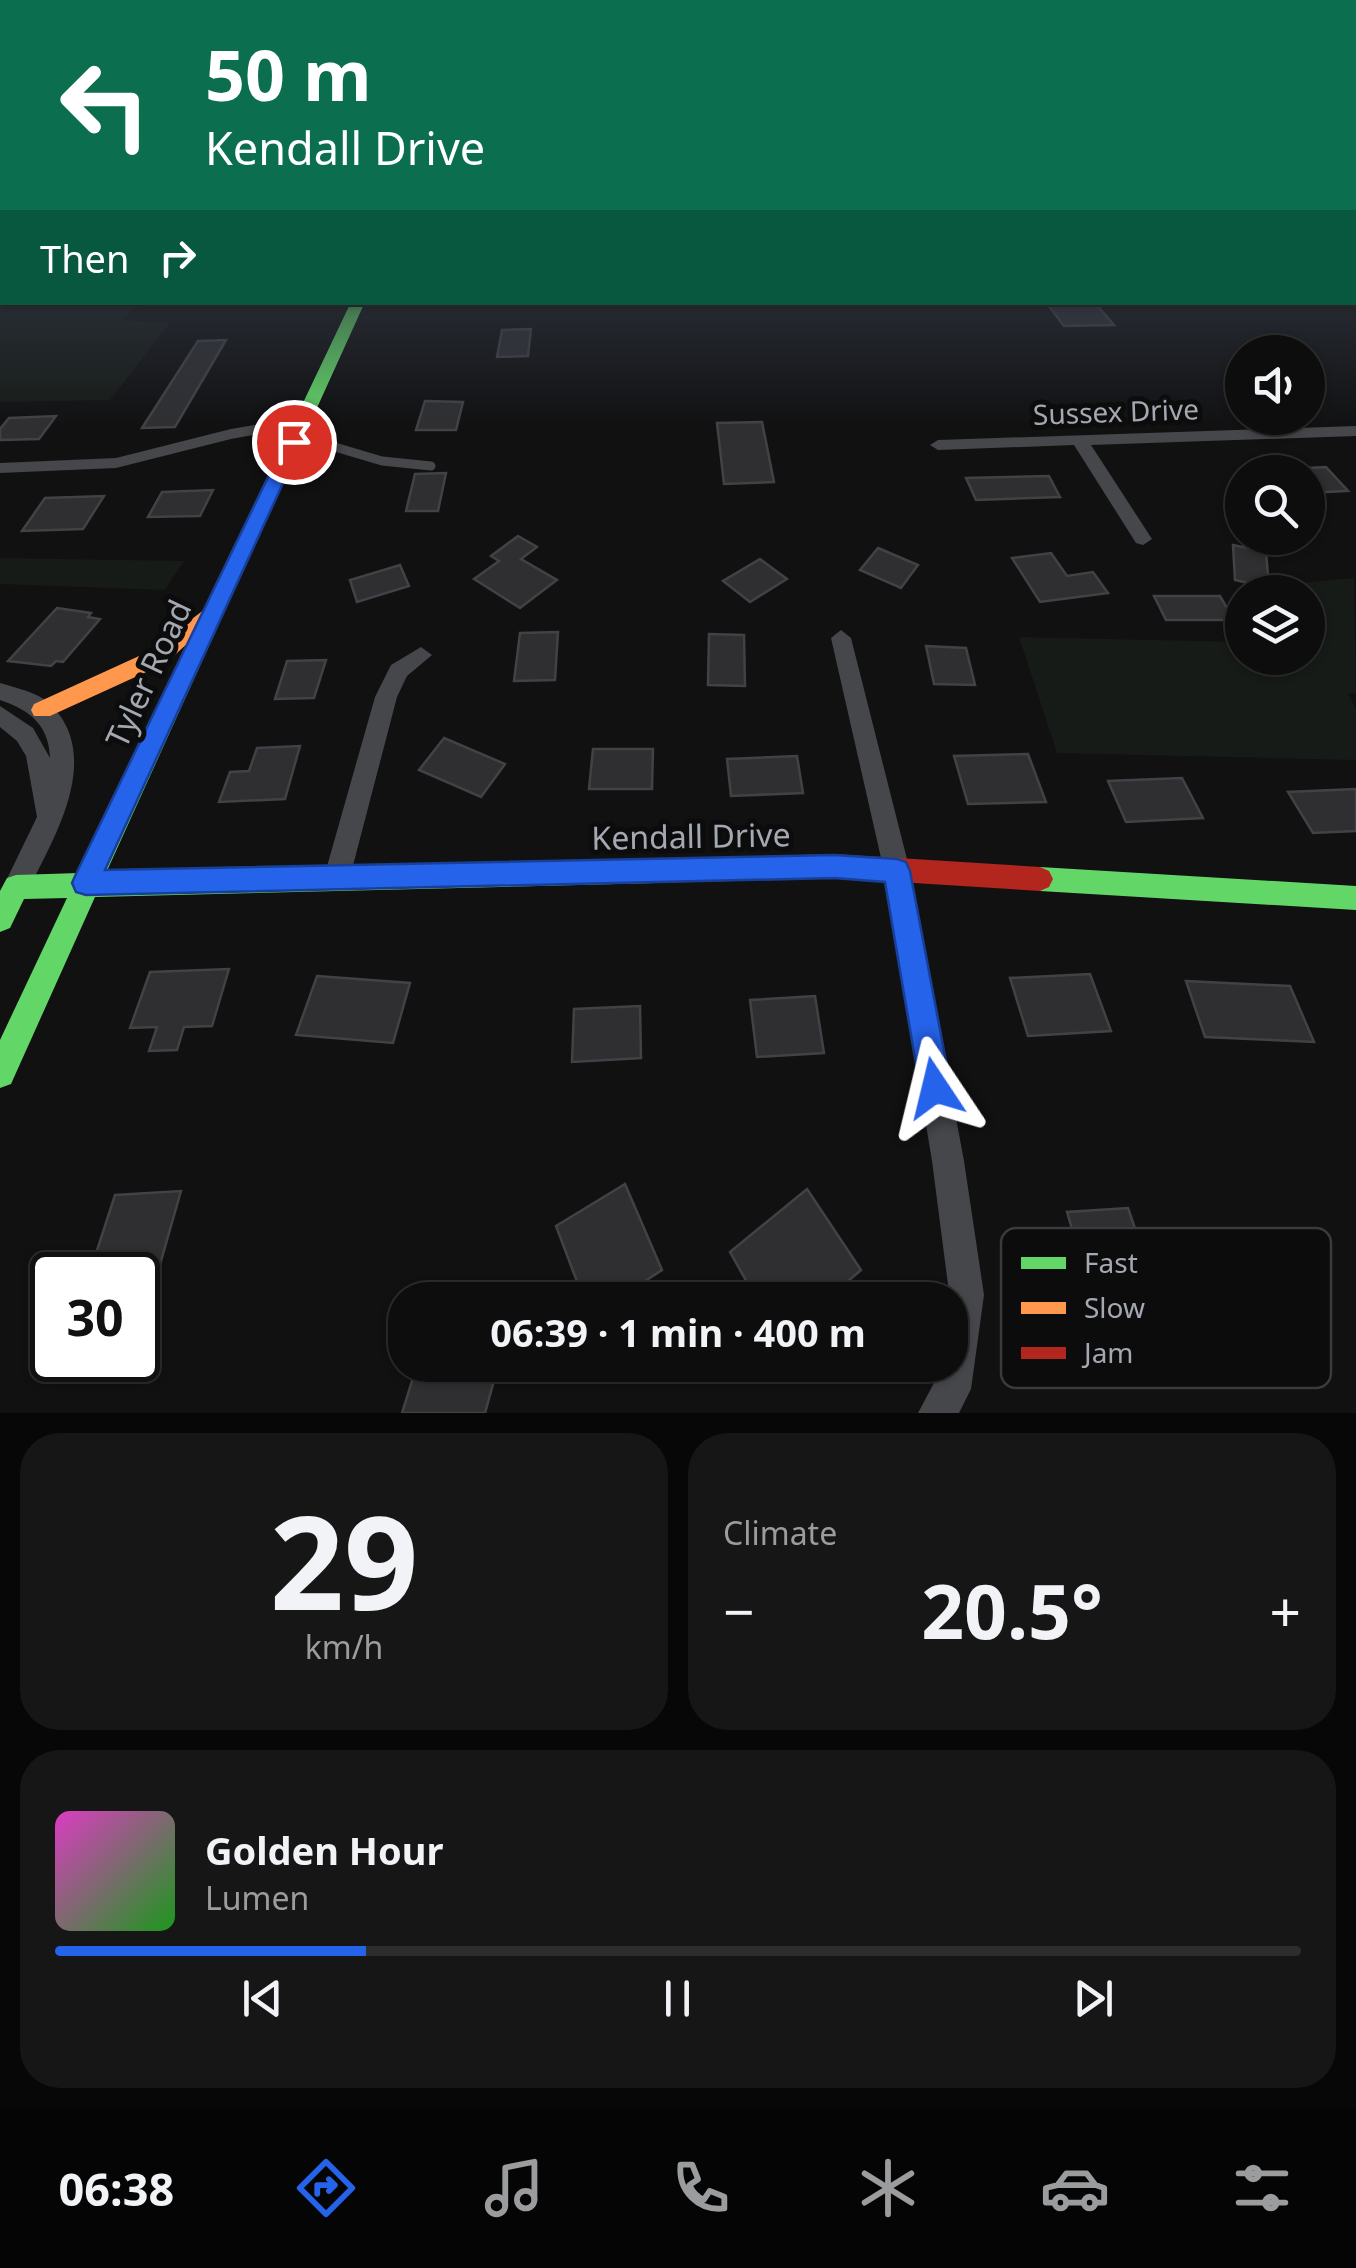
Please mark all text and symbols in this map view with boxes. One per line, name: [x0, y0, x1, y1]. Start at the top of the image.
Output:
text: 50 m: [205, 26, 372, 122]
icon: left: [40, 40, 170, 170]
text: Kendall Drive: [205, 117, 485, 178]
icon: right: [150, 230, 205, 285]
text: Then: [40, 232, 130, 284]
map controls: [1225, 335, 1325, 675]
button: sound: [1225, 335, 1325, 435]
street label: Sussex Drive: [1032, 389, 1200, 433]
pin: [252, 400, 337, 485]
icon: arrive: [267, 415, 322, 470]
button: search: [1225, 455, 1325, 555]
button: layers: [1225, 575, 1325, 675]
street label: Tyler Road: [95, 593, 201, 754]
street label: Kendall Drive: [591, 812, 791, 859]
position arrow: [883, 1036, 987, 1140]
legend: [1001, 1228, 1331, 1388]
text: Fast: [1084, 1243, 1138, 1281]
speed limit sign: 30: [30, 1252, 160, 1382]
text: Slow: [1084, 1288, 1145, 1326]
text: 06:39 · 1 min · 400 m: [490, 1306, 866, 1358]
text: Jam: [1081, 1333, 1134, 1371]
text: 29: [270, 1471, 418, 1648]
text: Climate: [723, 1511, 837, 1554]
text: 20.5°: [921, 1559, 1103, 1661]
text: −: [723, 1573, 754, 1648]
text: +: [1270, 1573, 1301, 1648]
text: km/h: [305, 1625, 383, 1668]
text: Golden Hour: [205, 1824, 443, 1876]
text: Lumen: [205, 1876, 309, 1919]
icon: previous: [235, 1971, 290, 2026]
icon: pause: [650, 1971, 705, 2026]
icon: next: [1066, 1971, 1121, 2026]
icon: directions: [291, 2153, 361, 2223]
icon: music: [479, 2153, 549, 2223]
icon: phone: [666, 2153, 736, 2223]
icon: climate: [853, 2153, 923, 2223]
icon: car: [1040, 2153, 1110, 2223]
icon: filters: [1227, 2153, 1297, 2223]
text: 06:38: [59, 2158, 174, 2219]

